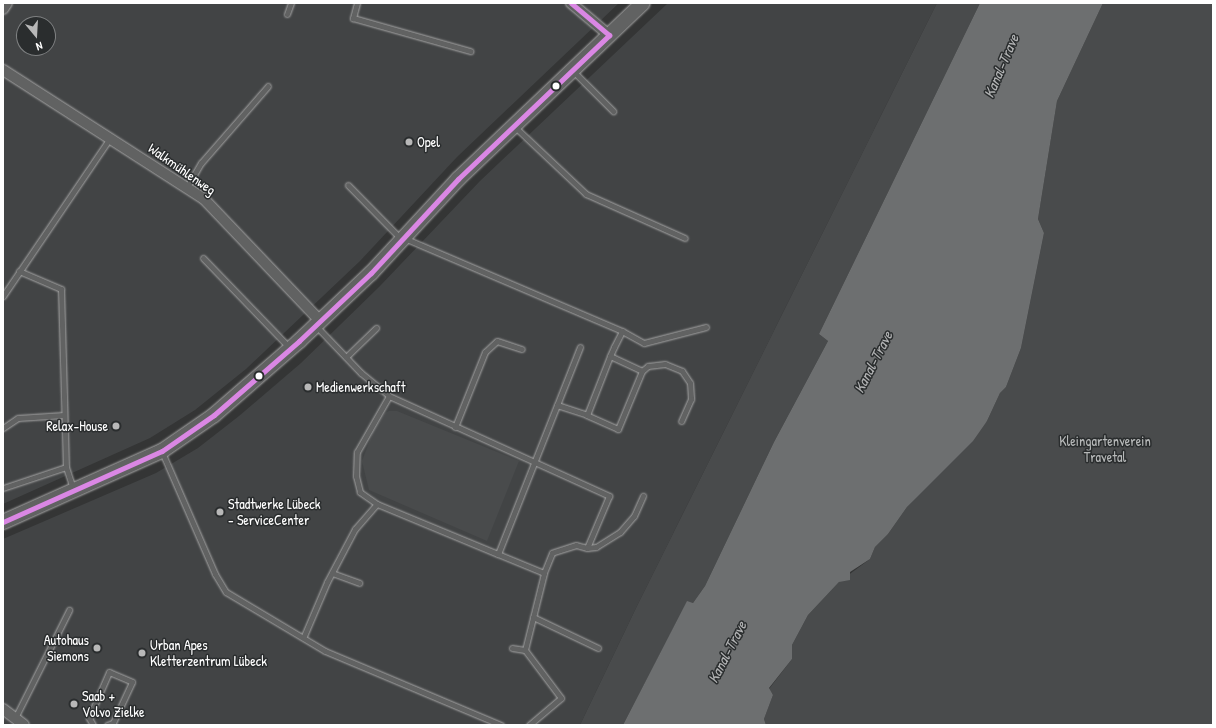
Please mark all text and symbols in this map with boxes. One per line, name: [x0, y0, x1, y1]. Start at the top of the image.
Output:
north arrow: [16, 16, 56, 56]
water label: Kanal-Trave: [980, 32, 1022, 100]
text: N: [34, 39, 44, 54]
unlabelled marker: [551, 81, 561, 91]
place label: Opel: [417, 134, 440, 150]
marker: Opel: [404, 137, 414, 147]
street label: Walkmühlenweg: [145, 140, 219, 198]
water label: Kanal-Trave: [850, 328, 896, 396]
unlabelled marker: [254, 371, 264, 381]
place label: Medienwerkschaft: [316, 379, 406, 395]
marker: Medienwerkschaft: [303, 382, 313, 392]
place label: Relax-House: [46, 418, 108, 434]
marker: Relax-House: [111, 421, 121, 431]
park label: Kleingartenverein Travetal: [1059, 433, 1151, 466]
place label: Stadtwerke Lübeck - ServiceCenter: [228, 496, 320, 528]
marker: Stadtwerke Lübeck - ServiceCenter: [215, 507, 225, 517]
water label: Kanal-Trave: [704, 618, 750, 686]
place label: Autohaus Siemons: [44, 632, 89, 664]
place label: Urban Apes Kletterzentrum Lübeck: [150, 637, 267, 670]
marker: Autohaus Siemons: [92, 643, 102, 653]
marker: Urban Apes Kletterzentrum Lübeck: [137, 648, 147, 658]
place label: Saab + Volvo Zielke: [82, 688, 145, 720]
marker: Saab + Volvo Zielke: [69, 699, 79, 709]

